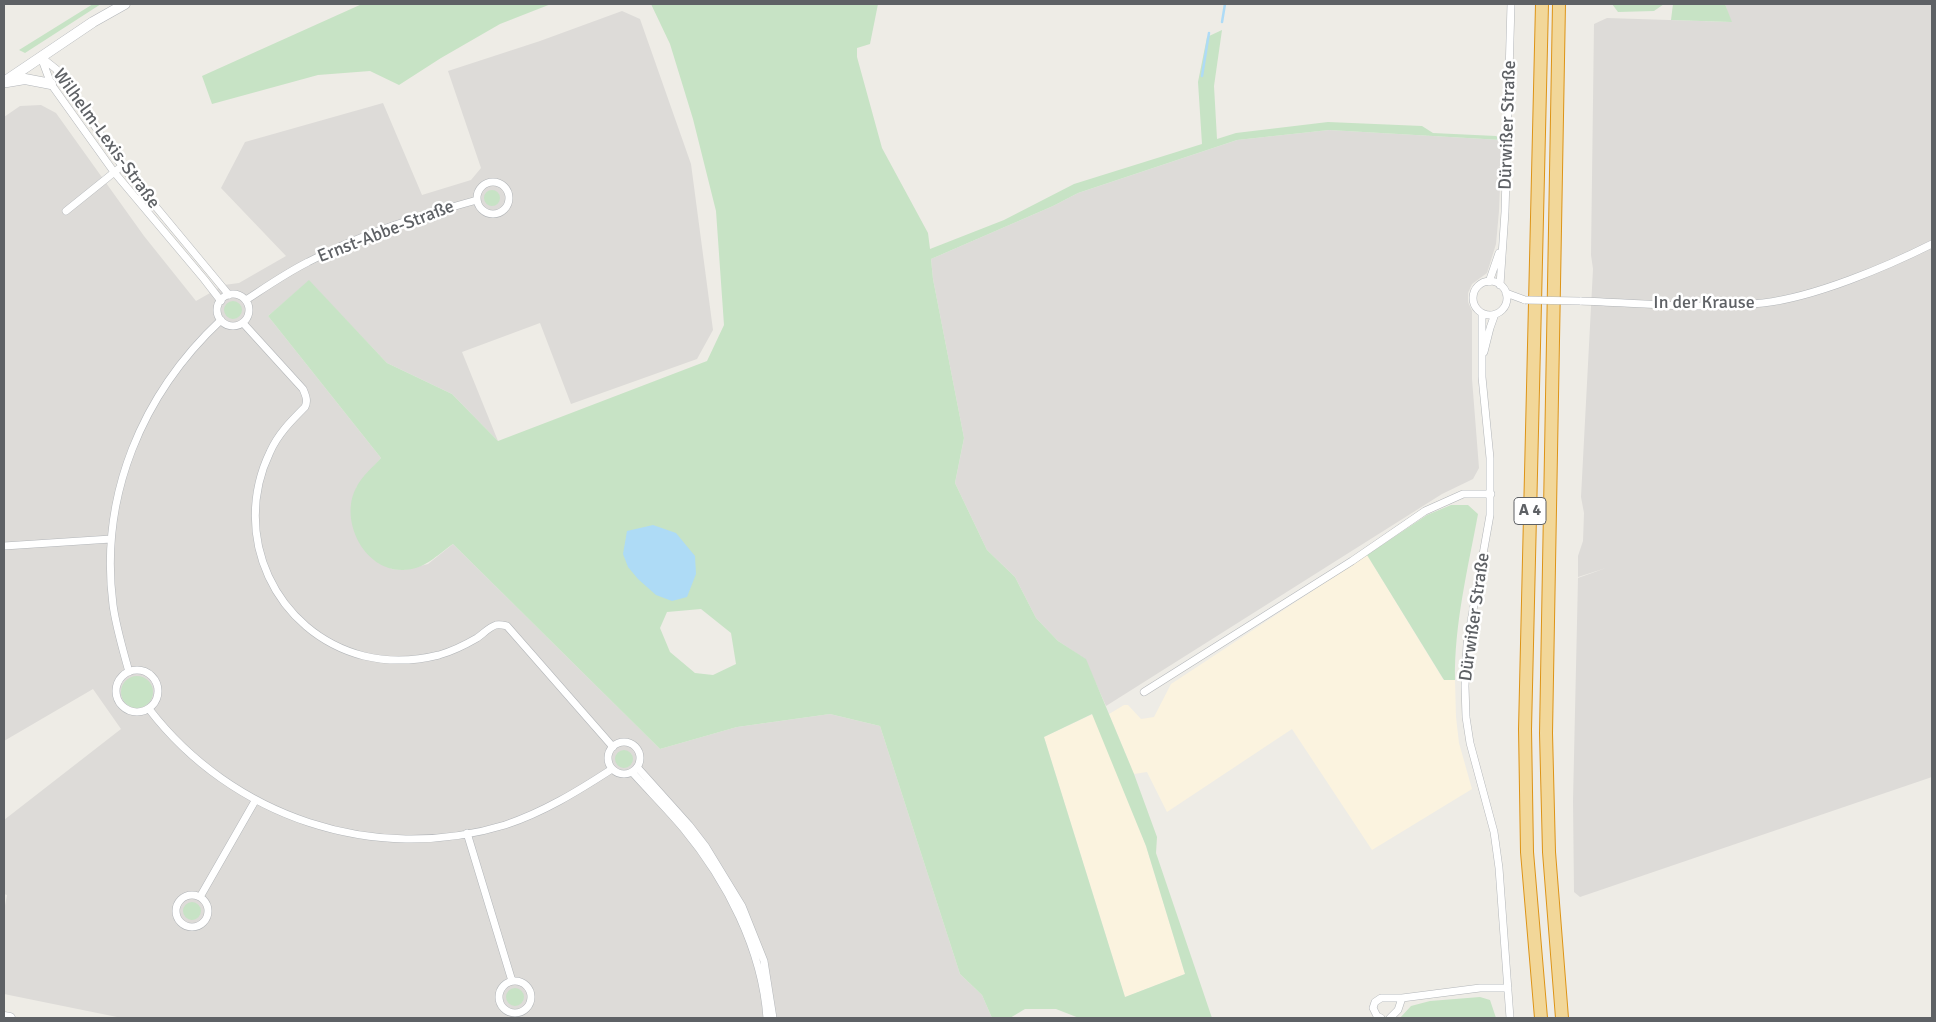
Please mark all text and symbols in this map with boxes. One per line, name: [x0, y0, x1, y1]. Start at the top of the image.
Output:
street label: Dürwißer Straße: [1495, 60, 1521, 190]
street label: Wilhelm-Lexis-Straße: [48, 65, 164, 213]
street label: Ernst-Abbe-Straße: [315, 196, 457, 268]
street label: In der Krause: [1653, 292, 1755, 314]
road number: A 4: [1514, 498, 1546, 524]
street label: Dürwißer Straße: [1455, 551, 1495, 683]

